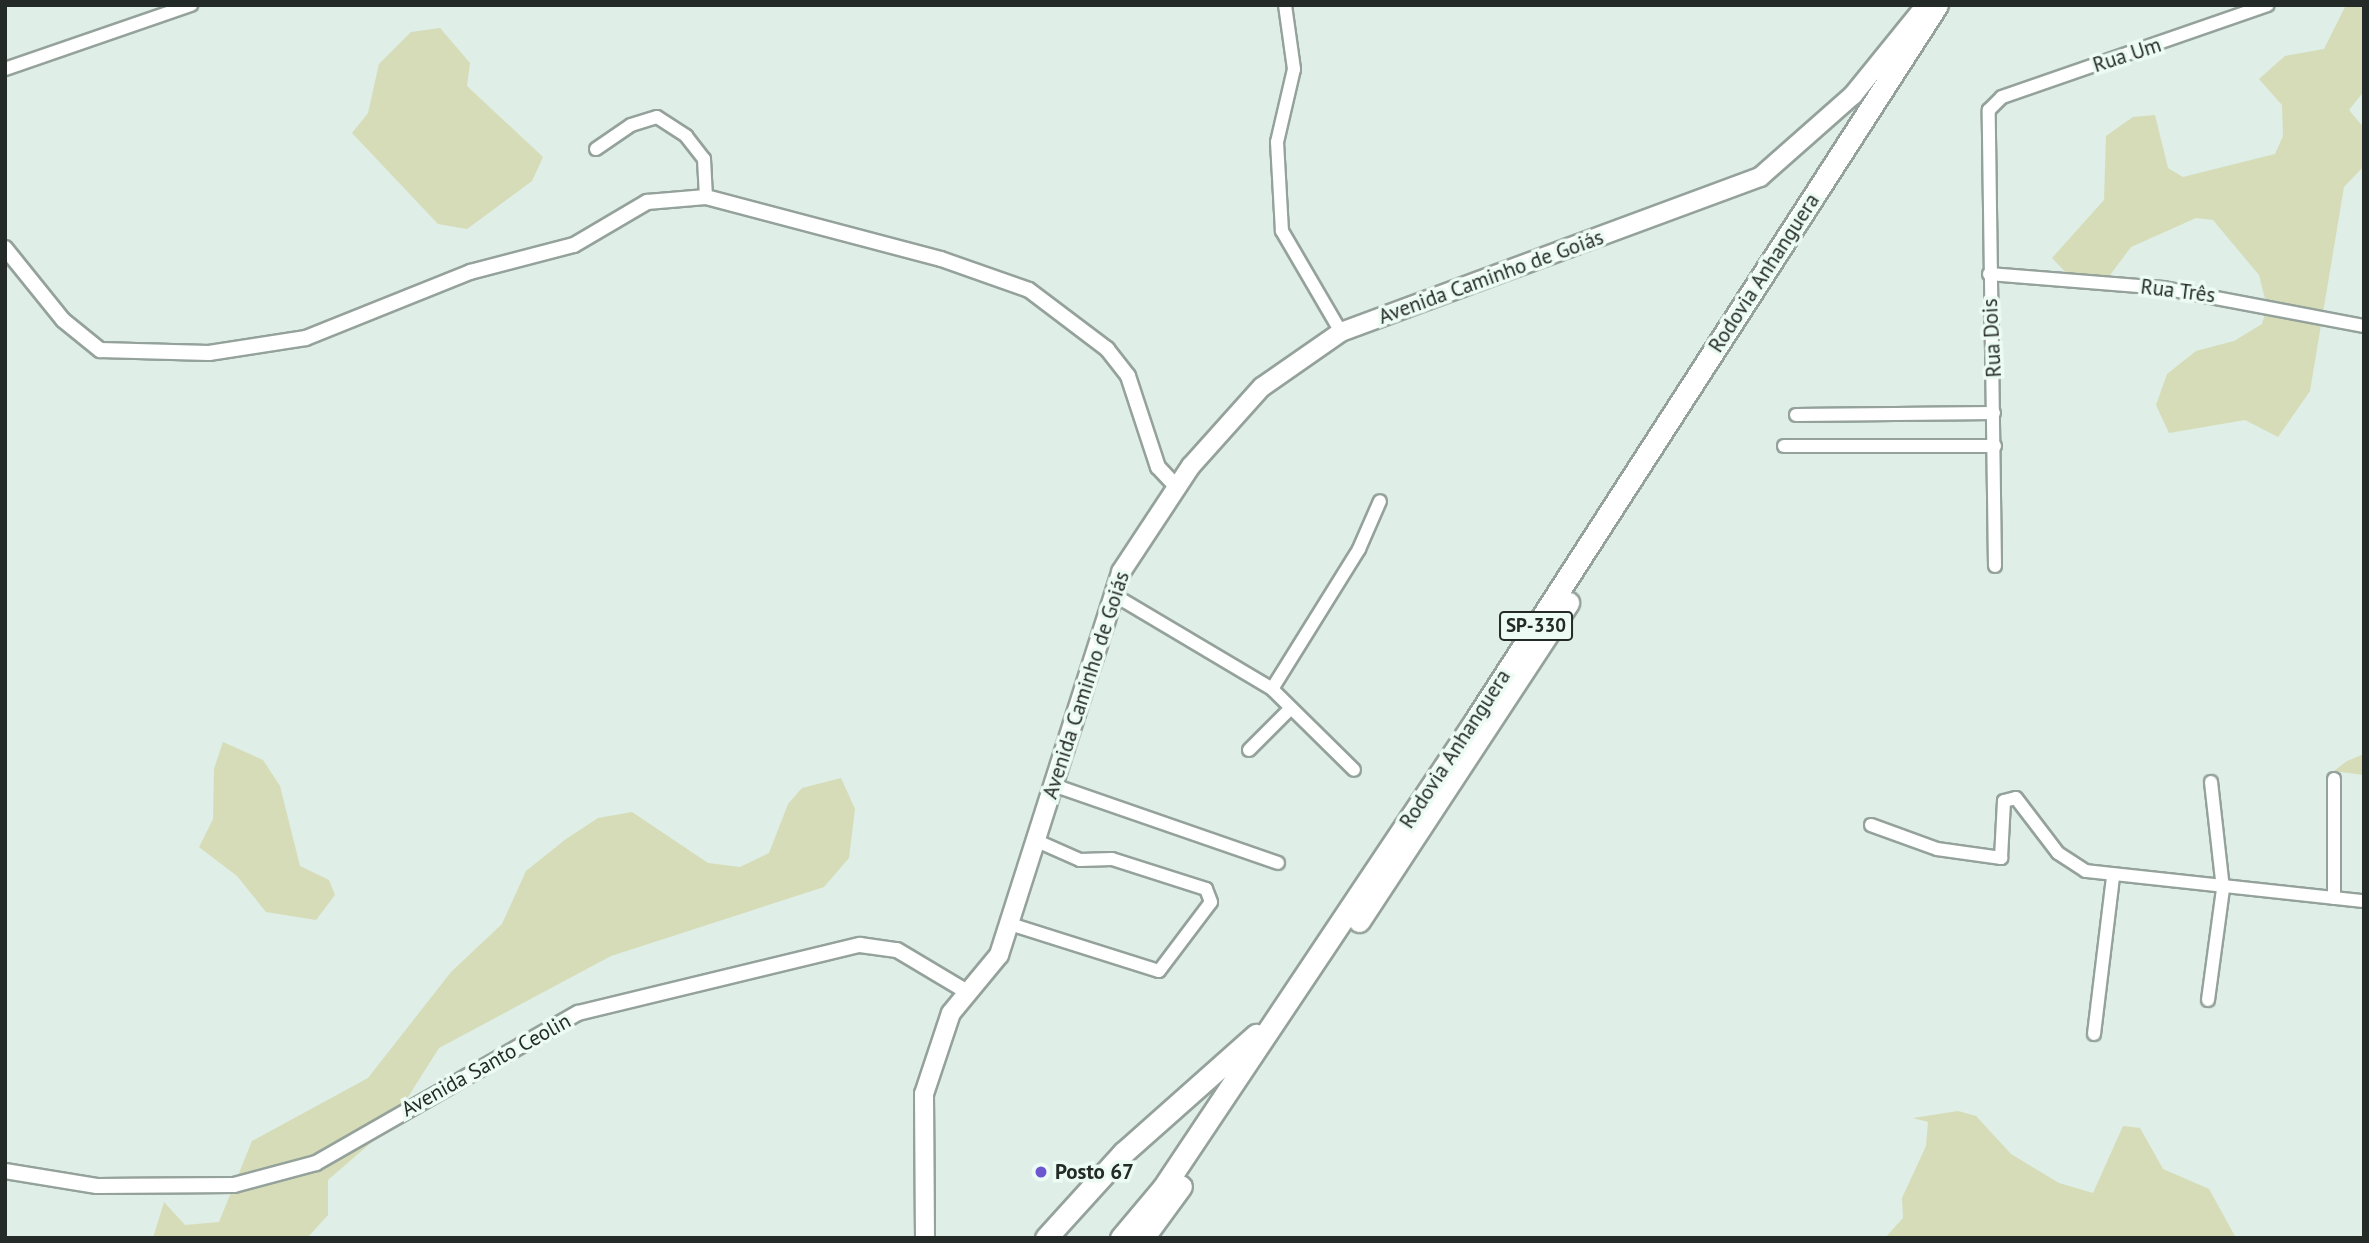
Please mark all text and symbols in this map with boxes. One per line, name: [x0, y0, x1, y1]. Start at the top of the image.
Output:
street label: Rua Um: [2090, 32, 2164, 78]
street label: Rodovia Anhanguera: [1703, 189, 1825, 357]
street label: Avenida Caminho de Goiás: [1375, 225, 1607, 329]
street label: Rua Três: [2139, 274, 2217, 308]
street label: Rua Dois: [1977, 298, 2007, 378]
street label: Avenida Caminho de Goiás: [1037, 568, 1135, 802]
road number: SP-330: [1498, 610, 1574, 642]
street label: Rodovia Anhanguera: [1394, 665, 1516, 833]
street label: Avenida Santo Ceolin: [397, 1008, 575, 1122]
place label: Posto 67: [1055, 1159, 1134, 1185]
marker: Posto 67: [1033, 1164, 1049, 1180]

